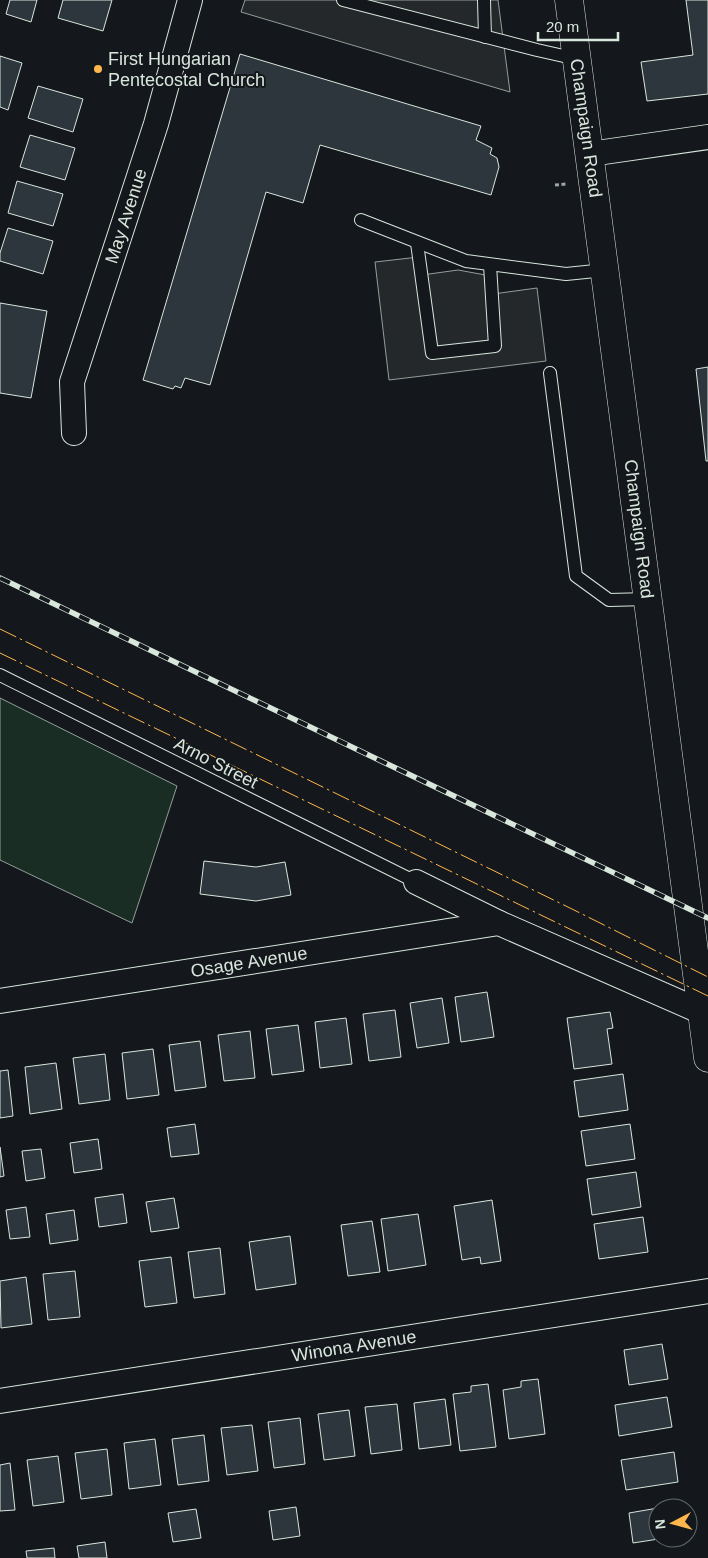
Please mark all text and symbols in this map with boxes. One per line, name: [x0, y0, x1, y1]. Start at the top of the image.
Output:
scale bar: [538, 10, 618, 42]
text: 20 m: [546, 18, 579, 35]
place label: First Hungarian Pentecostal Church: [108, 49, 265, 90]
street label: Champaign Road: [566, 57, 606, 199]
marker: First Hungarian Pentecostal Church: [92, 63, 104, 75]
street label: May Avenue: [101, 166, 151, 266]
street label: Champaign Road: [621, 458, 657, 600]
street label: Arno Street: [171, 733, 261, 793]
street label: Osage Avenue: [189, 943, 309, 981]
street label: Winona Avenue: [290, 1326, 418, 1366]
north arrow: [648, 1498, 698, 1548]
text: N: [652, 1518, 669, 1530]

